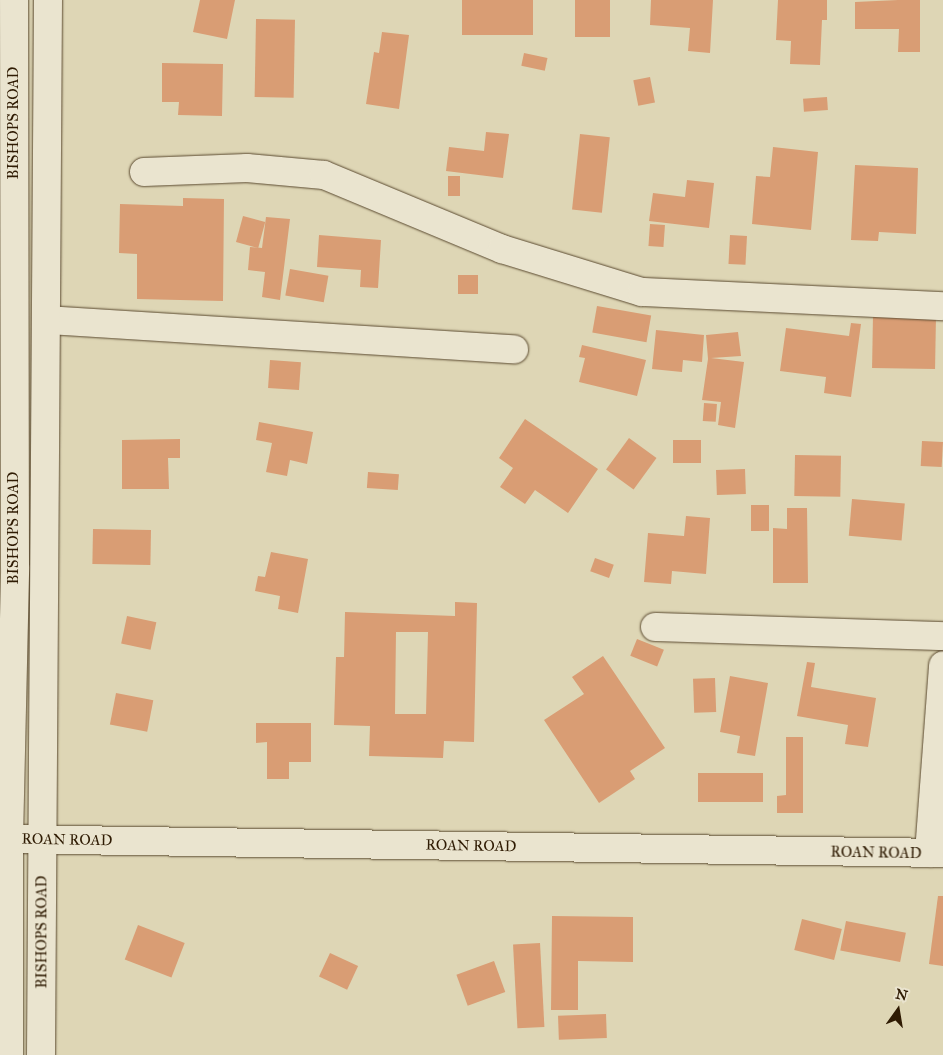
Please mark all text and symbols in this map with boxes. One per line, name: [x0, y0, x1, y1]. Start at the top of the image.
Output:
street label: BISHOPS ROAD: [5, 67, 23, 179]
street label: BISHOPS ROAD: [5, 472, 23, 584]
street label: ROAN ROAD: [21, 830, 113, 850]
street label: ROAN ROAD: [425, 836, 517, 856]
street label: ROAN ROAD: [830, 843, 922, 863]
street label: BISHOPS ROAD: [33, 876, 51, 988]
north arrow: [873, 985, 923, 1035]
text: N: [894, 985, 909, 1005]

